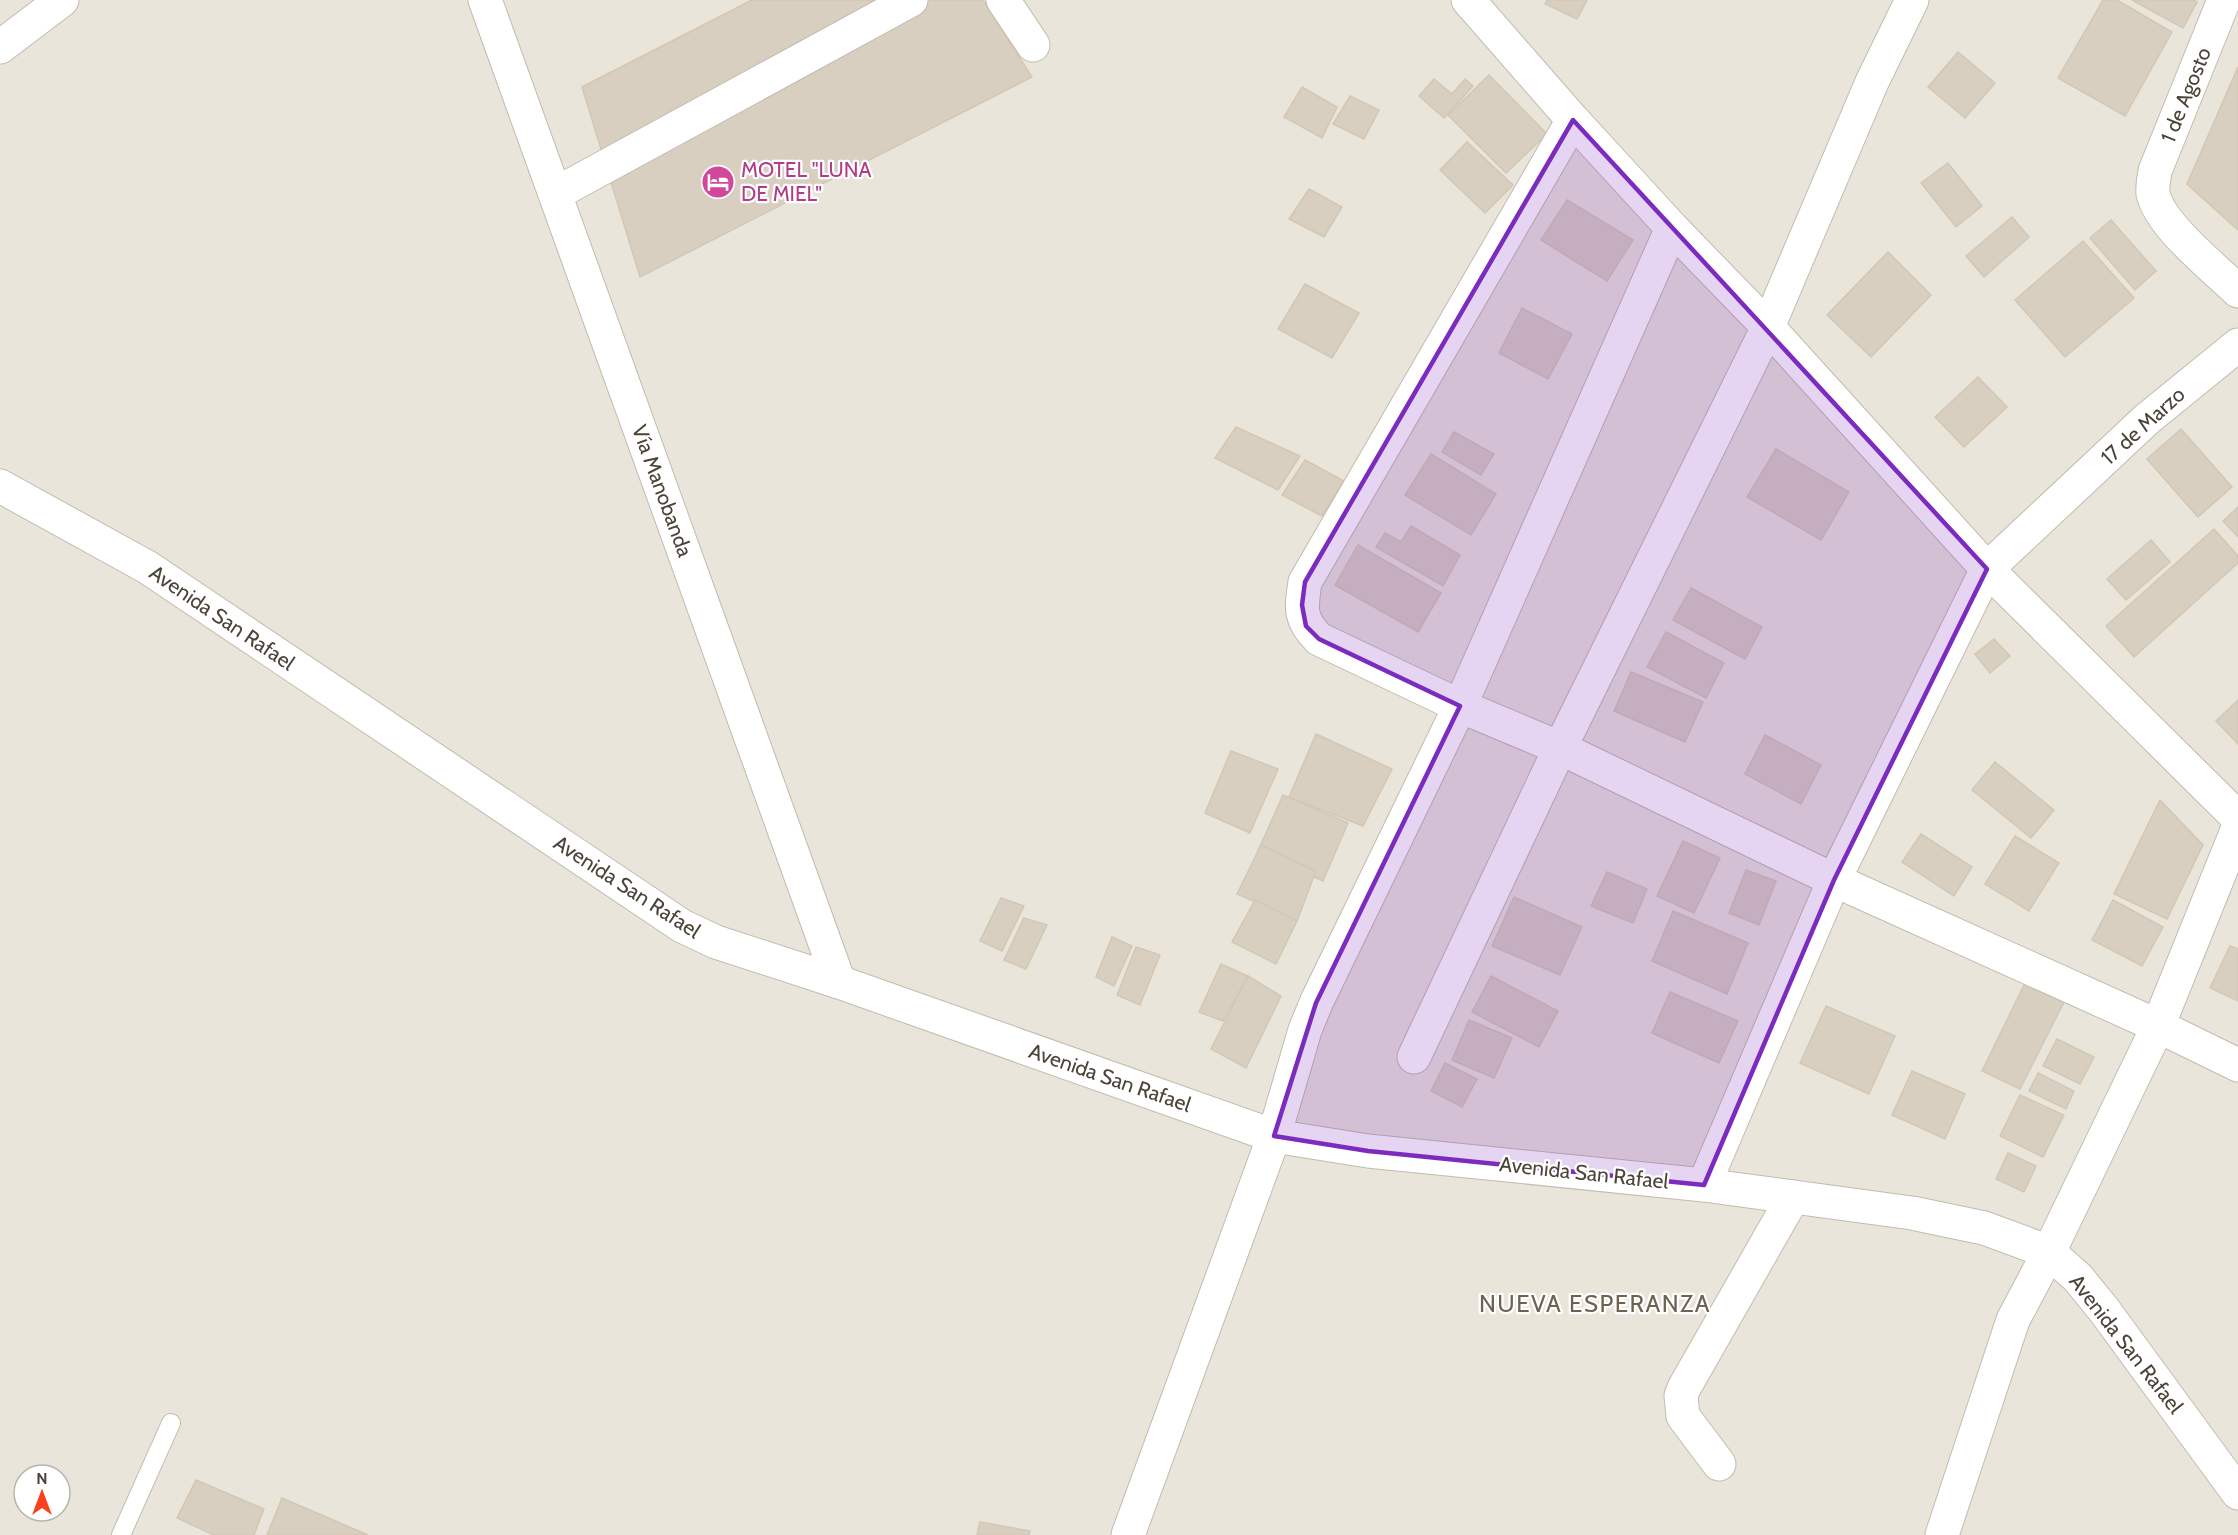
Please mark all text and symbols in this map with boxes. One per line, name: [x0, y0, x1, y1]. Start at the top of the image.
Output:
street label: 1 de Agosto: [2155, 43, 2216, 146]
place label: MOTEL "LUNA DE MIEL": [741, 157, 872, 206]
hotel icon: MOTEL "LUNA DE MIEL": [700, 164, 736, 200]
street label: 17 de Marzo: [2096, 382, 2190, 470]
street label: Vía Manobanda: [627, 421, 698, 560]
street label: Avenida San Rafael: [145, 560, 300, 675]
street label: Avenida San Rafael: [549, 830, 705, 943]
street label: Avenida San Rafael: [1026, 1038, 1195, 1117]
street label: Avenida San Rafael: [1498, 1151, 1670, 1194]
street label: Avenida San Rafael: [2064, 1269, 2189, 1418]
district label: NUEVA ESPERANZA: [1479, 1289, 1711, 1318]
north arrow: [12, 1463, 72, 1523]
text: N: [36, 1469, 48, 1488]

